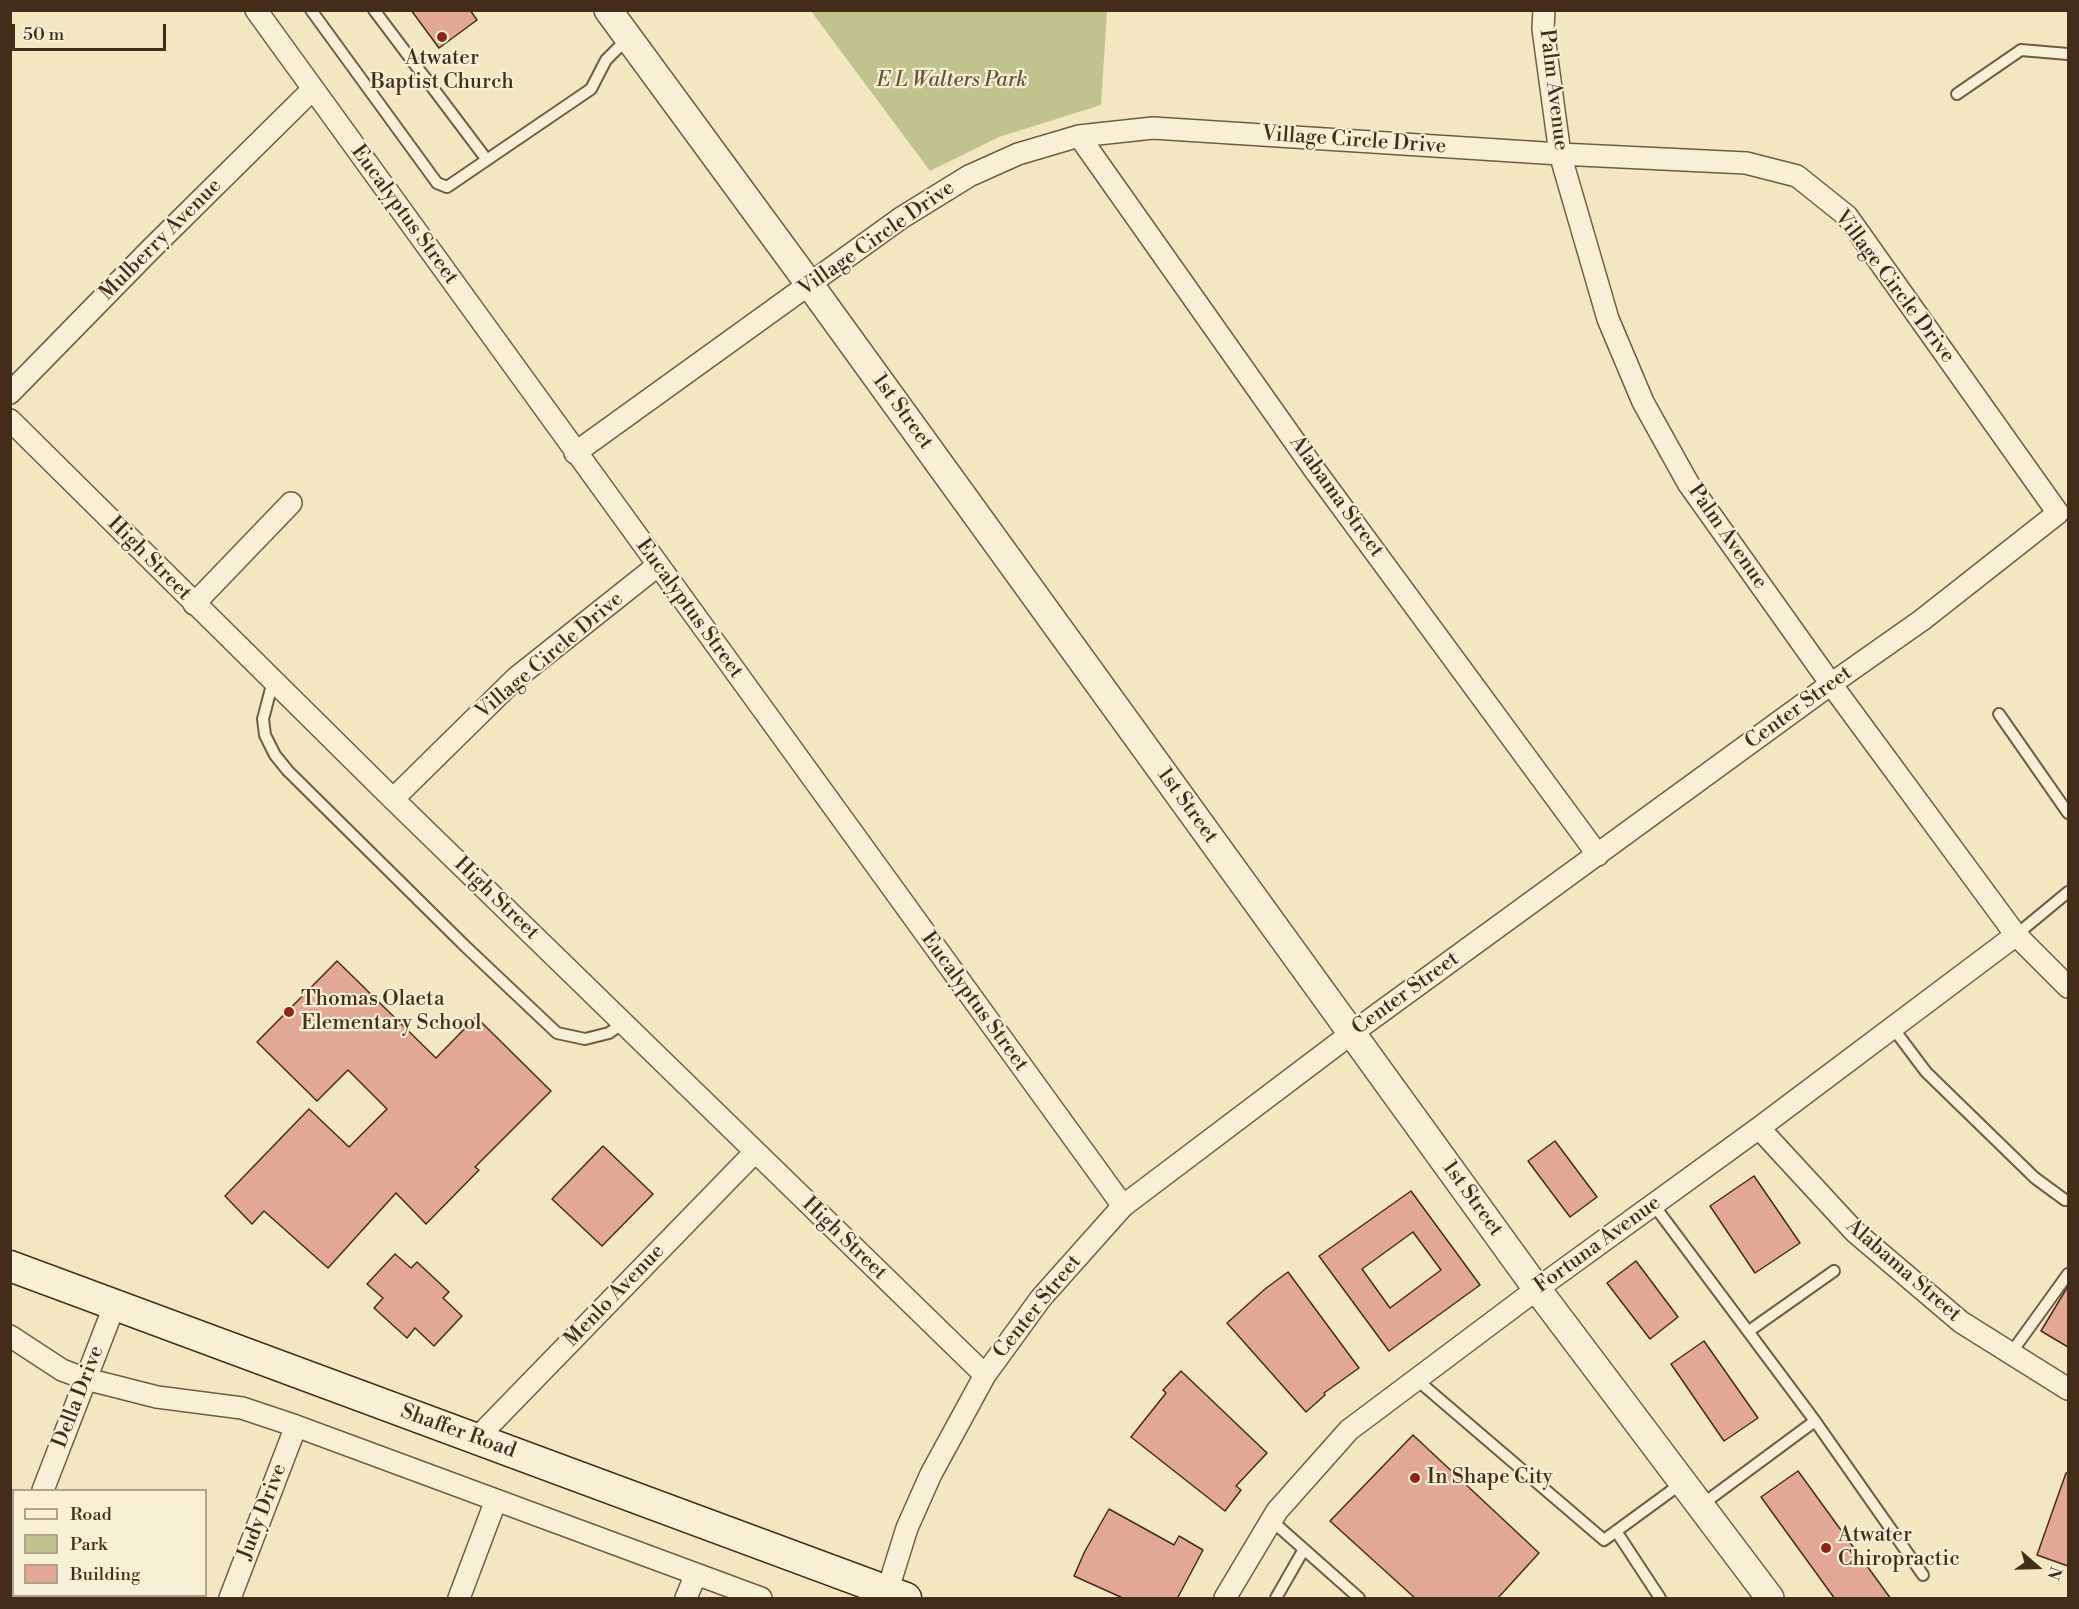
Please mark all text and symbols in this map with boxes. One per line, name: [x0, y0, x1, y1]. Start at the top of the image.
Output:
scale bar: [15, 12, 170, 50]
text: 50 m: [23, 23, 64, 46]
street label: Palm Avenue: [1533, 28, 1573, 152]
marker: Atwater Baptist Church: [435, 30, 449, 44]
place label: Atwater Baptist Church: [370, 46, 514, 96]
park label: E L Walters Park: [877, 68, 1027, 94]
street label: Village Circle Drive: [1261, 122, 1447, 160]
street label: Eucalyptus Street: [345, 140, 463, 290]
street label: Mulberry Avenue: [95, 174, 227, 306]
street label: Village Circle Drive: [794, 176, 960, 302]
street label: Village Circle Drive: [1828, 206, 1960, 368]
street label: 1st Street: [866, 369, 938, 455]
street label: Alabama Street: [1283, 431, 1389, 563]
street label: Palm Avenue: [1682, 480, 1772, 594]
street label: High Street: [102, 512, 196, 606]
street label: Eucalyptus Street: [630, 534, 748, 684]
street label: Village Circle Drive: [471, 587, 629, 725]
street label: Center Street: [1741, 661, 1857, 755]
street label: 1st Street: [1151, 763, 1223, 849]
street label: High Street: [448, 852, 544, 946]
street label: Eucalyptus Street: [915, 927, 1033, 1077]
street label: Center Street: [1348, 947, 1464, 1041]
place label: Thomas Olaeta Elementary School: [301, 987, 481, 1037]
marker: Thomas Olaeta Elementary School: [282, 1005, 296, 1019]
street label: 1st Street: [1436, 1156, 1508, 1242]
street label: Fortuna Avenue: [1530, 1191, 1666, 1299]
street label: High Street: [796, 1192, 892, 1286]
street label: Alabama Street: [1840, 1214, 1966, 1328]
street label: Menlo Avenue: [560, 1239, 670, 1353]
street label: Center Street: [989, 1250, 1087, 1364]
street label: Della Drive: [48, 1342, 110, 1452]
street label: Shaffer Road: [397, 1399, 519, 1465]
street label: Judy Drive: [233, 1460, 293, 1564]
place label: In Shape City: [1427, 1465, 1553, 1491]
marker: In Shape City: [1408, 1471, 1422, 1485]
legend: [12, 1489, 207, 1597]
text: Road: [70, 1503, 112, 1526]
place label: Atwater Chiropractic: [1838, 1523, 1960, 1573]
text: Park: [70, 1533, 107, 1556]
north arrow: [2007, 1537, 2067, 1597]
marker: Atwater Chiropractic: [1819, 1541, 1833, 1555]
text: Building: [70, 1563, 140, 1586]
text: N: [2042, 1564, 2065, 1583]

